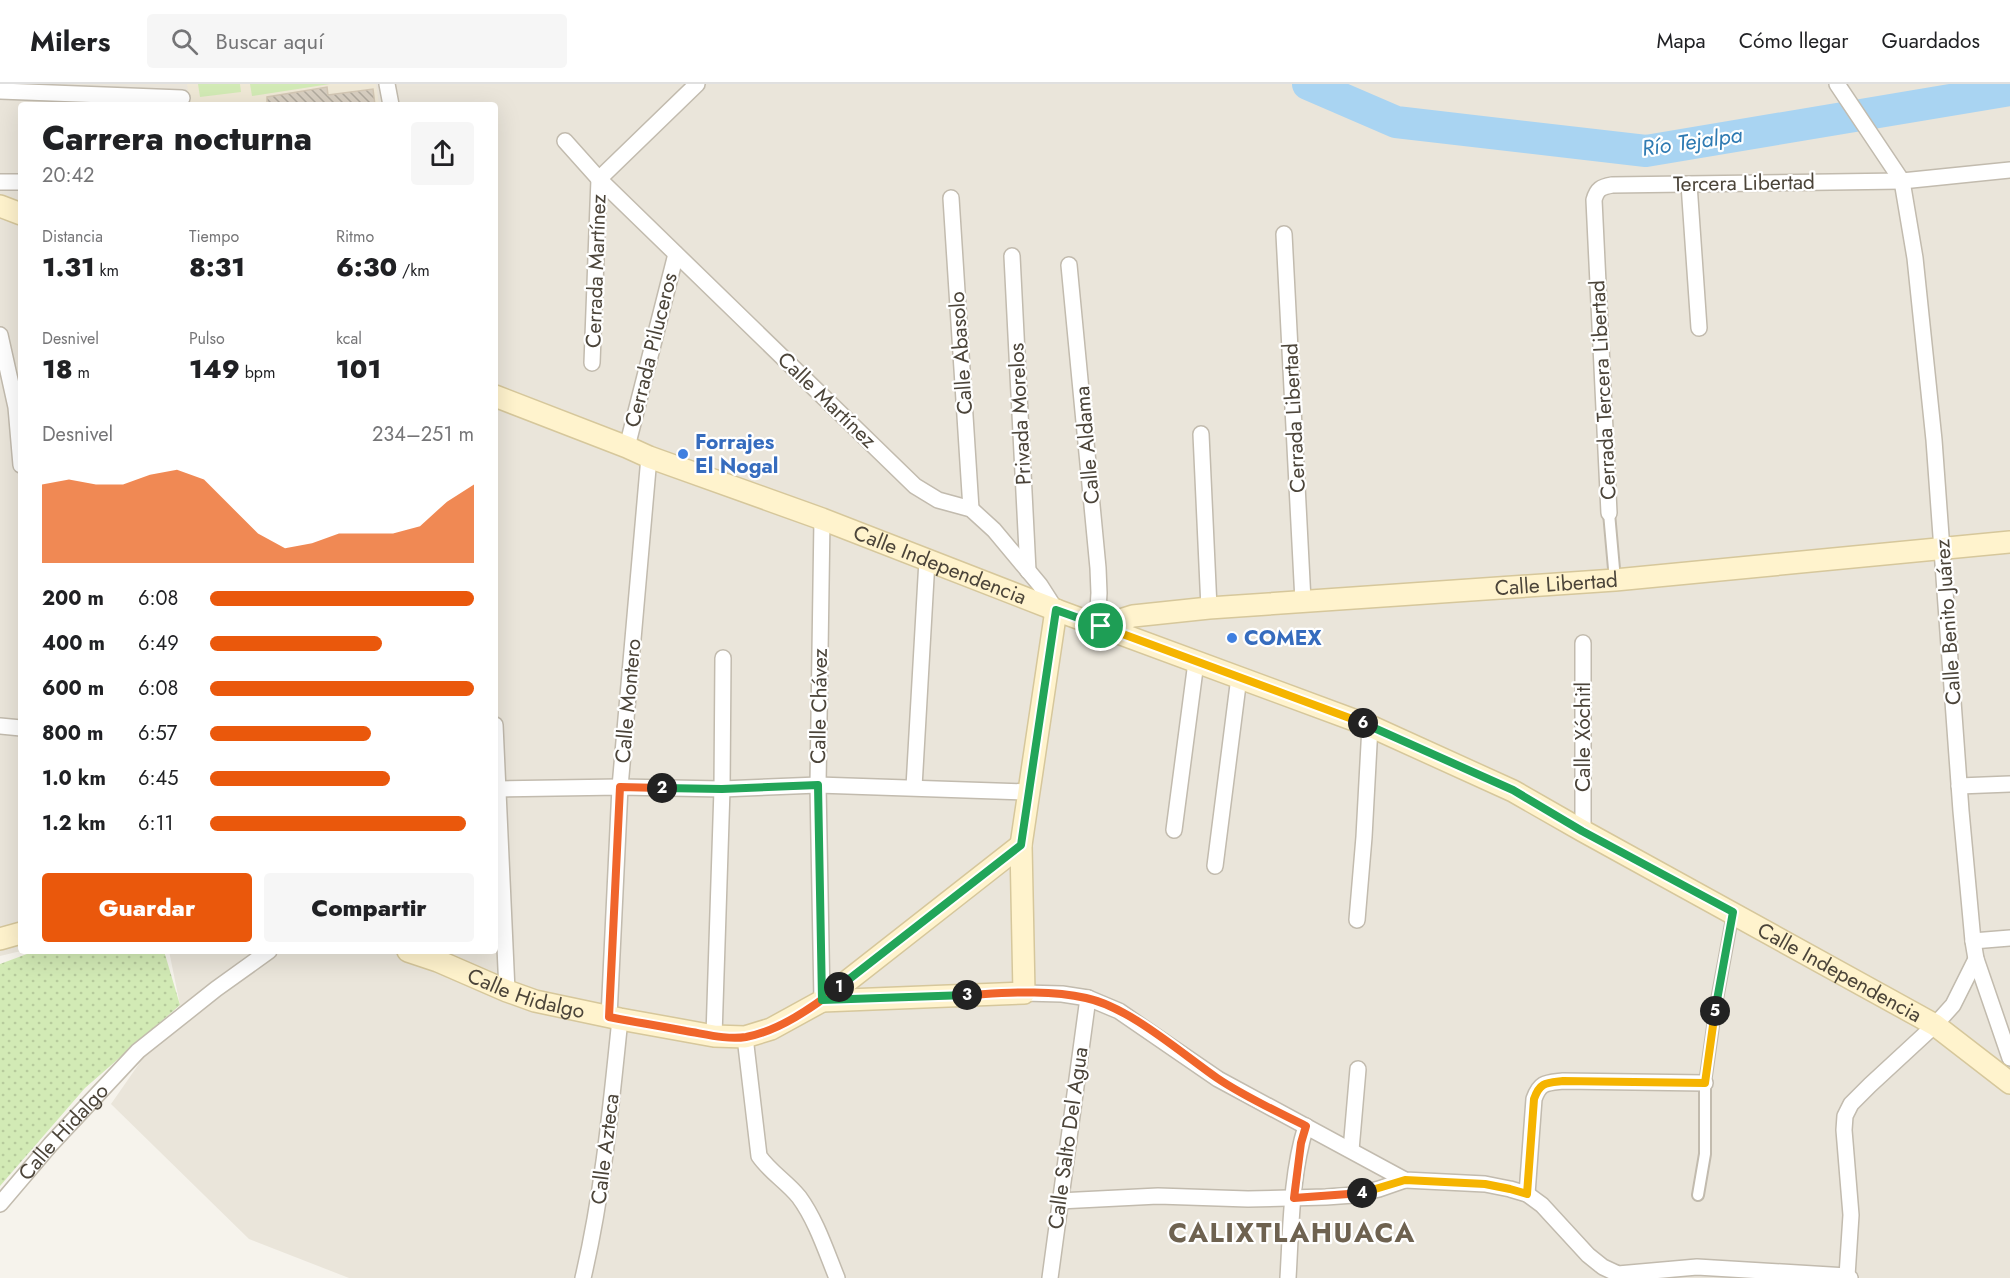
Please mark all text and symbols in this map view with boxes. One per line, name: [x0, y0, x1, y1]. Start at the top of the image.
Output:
search box: [147, 14, 567, 68]
text: Milers: [30, 21, 111, 62]
icon: search: [168, 25, 201, 58]
text: Buscar aquí: [216, 25, 324, 57]
text: Mapa: [1656, 26, 1706, 56]
text: Cómo llegar: [1739, 26, 1848, 56]
text: Guardados: [1881, 26, 1980, 56]
text: Carrera nocturna: [42, 115, 312, 162]
water label: Río Tejalpa: [1640, 118, 1744, 164]
button: share: [411, 122, 474, 185]
text: 20:42: [42, 161, 94, 190]
street label: Tercera Libertad: [1673, 167, 1815, 199]
street label: Cerrada Martínez: [578, 193, 614, 349]
text: Distancia: [42, 225, 103, 248]
text: Tiempo: [189, 225, 239, 248]
text: Ritmo: [336, 225, 374, 248]
text: 1.31: [42, 248, 95, 286]
text: 8:31: [189, 248, 245, 286]
text: 6:30: [336, 248, 397, 286]
text: km: [95, 259, 119, 282]
text: /km: [397, 259, 430, 282]
street label: Cerrada Piluceros: [617, 269, 685, 431]
street label: Cerrada Tercera Libertad: [1582, 279, 1624, 501]
street label: Calle Abasolo: [942, 290, 980, 416]
text: Desnivel: [42, 327, 99, 350]
text: Pulso: [189, 327, 225, 350]
text: kcal: [336, 327, 362, 350]
street label: Privada Morelos: [1001, 342, 1039, 486]
street label: Cerrada Libertad: [1275, 342, 1313, 494]
street label: Calle Martínez: [771, 345, 883, 455]
text: 18: [42, 350, 73, 388]
text: 149: [189, 350, 240, 388]
text: 101: [336, 350, 381, 388]
text: m: [73, 361, 90, 384]
text: bpm: [240, 361, 275, 384]
street label: Calle Aldama: [1067, 385, 1107, 505]
text: Desnivel: [42, 420, 113, 449]
text: 234–251 m: [372, 420, 474, 449]
place label: Forrajes El Nogal: [695, 427, 779, 481]
marker: Forrajes El Nogal: [676, 447, 690, 461]
street label: Calle Independencia: [849, 518, 1031, 612]
street label: Calle Benito Juárez: [1927, 538, 1969, 706]
street label: Calle Libertad: [1494, 565, 1619, 603]
text: 200 m: [42, 584, 104, 613]
text: 6:08: [138, 584, 178, 613]
pin: [1075, 600, 1126, 651]
icon: arrive: [1084, 609, 1117, 642]
place label: COMEX: [1244, 623, 1322, 653]
text: 400 m: [42, 629, 105, 658]
text: 6:49: [138, 629, 179, 658]
marker: COMEX: [1225, 631, 1239, 645]
street label: Calle Montero: [608, 637, 648, 765]
street label: Calle Chávez: [803, 647, 835, 764]
text: 600 m: [42, 674, 104, 703]
text: 6:08: [138, 674, 178, 703]
street label: Calle Xóchitl: [1568, 682, 1598, 792]
pin: 6: [1348, 708, 1378, 738]
text: 6: [1358, 711, 1368, 734]
text: 800 m: [42, 719, 103, 748]
text: 6:57: [138, 719, 177, 748]
text: 1.0 km: [42, 764, 106, 793]
text: 6:45: [138, 764, 178, 793]
pin: 2: [647, 773, 677, 803]
text: 2: [657, 776, 667, 799]
text: 1.2 km: [42, 809, 106, 838]
text: 6:11: [138, 809, 174, 838]
button: Guardar: [42, 873, 252, 942]
button: Compartir: [264, 873, 474, 942]
street label: Calle Independencia: [1752, 915, 1927, 1030]
street label: Calle Hidalgo: [463, 961, 588, 1026]
pin: 1: [824, 972, 854, 1002]
text: 1: [835, 975, 843, 998]
pin: 3: [952, 980, 982, 1010]
text: 3: [962, 983, 972, 1006]
pin: 5: [1700, 996, 1730, 1026]
text: 5: [1710, 999, 1720, 1022]
street label: Calle Salto Del Agua: [1040, 1045, 1096, 1231]
street label: Calle Hidalgo: [11, 1077, 115, 1187]
street label: Calle Azteca: [583, 1092, 627, 1206]
pin: 4: [1347, 1178, 1377, 1208]
text: 4: [1356, 1181, 1368, 1204]
district label: CALIXTLAHUACA: [1168, 1213, 1416, 1252]

